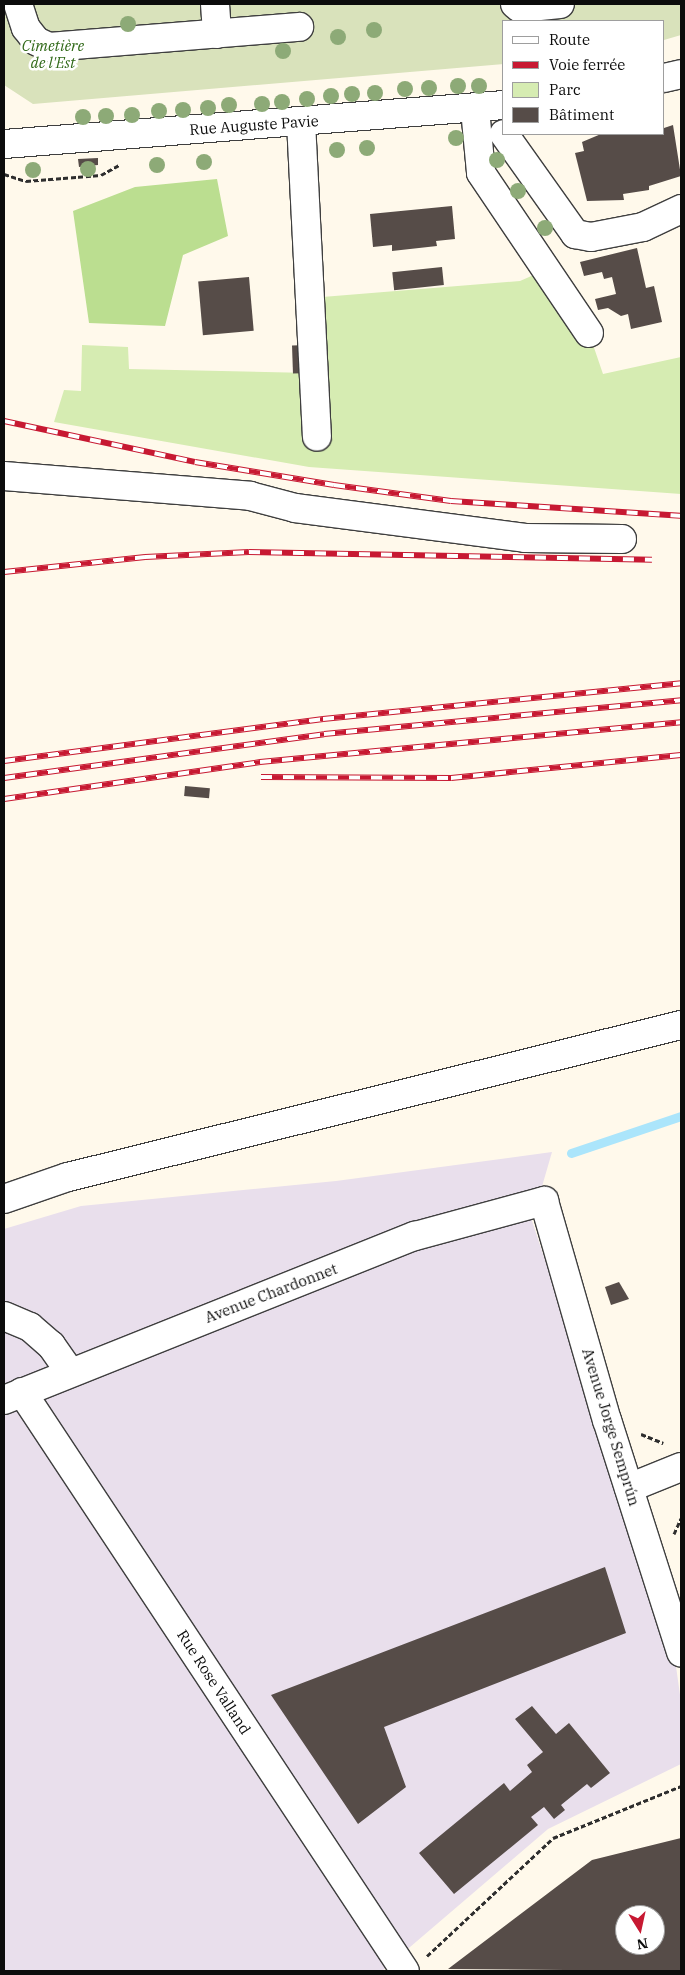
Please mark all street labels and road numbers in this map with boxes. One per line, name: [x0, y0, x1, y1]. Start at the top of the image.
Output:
street label: Rue Auguste Pavie: [189, 112, 319, 138]
street label: Avenue Chardonnet: [202, 1259, 340, 1327]
street label: Avenue Jorge Semprún: [578, 1346, 644, 1508]
street label: Rue Rose Valland: [173, 1626, 255, 1738]

